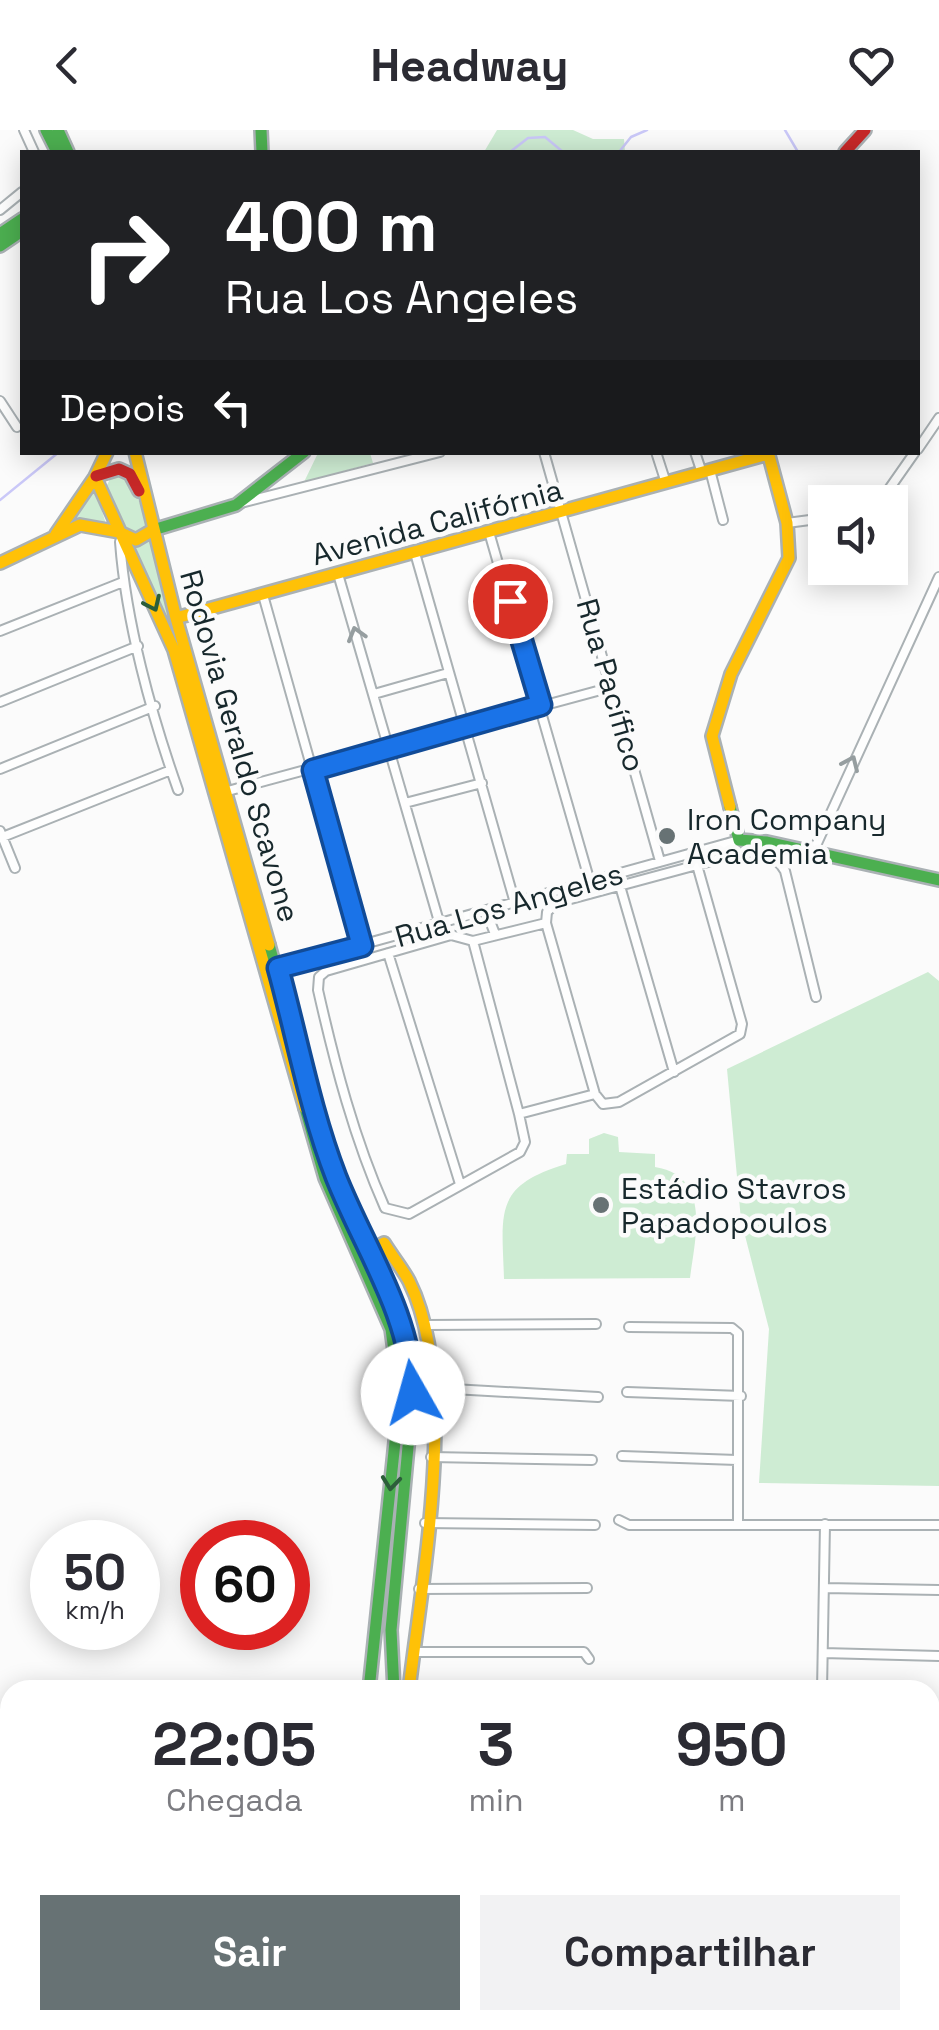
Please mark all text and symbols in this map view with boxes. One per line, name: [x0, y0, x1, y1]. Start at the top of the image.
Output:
text: Headway: [370, 37, 569, 94]
icon: back: [40, 38, 95, 93]
icon: heart: [844, 38, 899, 93]
text: 400 m: [225, 182, 438, 271]
icon: right: [60, 190, 190, 320]
text: Rua Los Angeles: [225, 269, 578, 326]
icon: left: [205, 380, 260, 435]
text: Depois: [60, 384, 185, 432]
street label: Avenida Califórnia: [307, 470, 567, 574]
map controls: [808, 485, 908, 585]
button: sound: [808, 485, 908, 585]
pin: [468, 559, 553, 644]
street label: Rodovia Geraldo Scavone: [171, 565, 309, 927]
icon: arrive: [483, 574, 538, 629]
one-way arrow: [140, 594, 160, 612]
street label: Rua Pacífico: [568, 594, 654, 776]
one-way arrow: [347, 626, 368, 643]
one-way arrow: [839, 755, 859, 773]
place label: Iron Company Academia: [687, 800, 886, 873]
marker: Iron Company Academia: [656, 825, 678, 847]
street label: Rua Los Angeles: [390, 854, 628, 956]
place label: Estádio Stavros Papadopoulos: [621, 1169, 847, 1242]
marker: Estádio Stavros Papadopoulos: [590, 1194, 612, 1216]
position arrow: [361, 1341, 465, 1445]
one-way arrow: [380, 1475, 402, 1491]
speed limit sign: 60: [180, 1520, 310, 1650]
text: 50: [64, 1541, 126, 1605]
text: km/h: [65, 1594, 125, 1626]
text: 22:05: [152, 1706, 316, 1783]
text: 3: [478, 1706, 514, 1783]
text: 950: [676, 1706, 788, 1783]
text: Chegada: [166, 1780, 303, 1820]
text: min: [469, 1780, 524, 1820]
text: m: [718, 1780, 746, 1820]
button: Sair: [40, 1895, 460, 2010]
button: Compartilhar: [480, 1895, 900, 2010]

